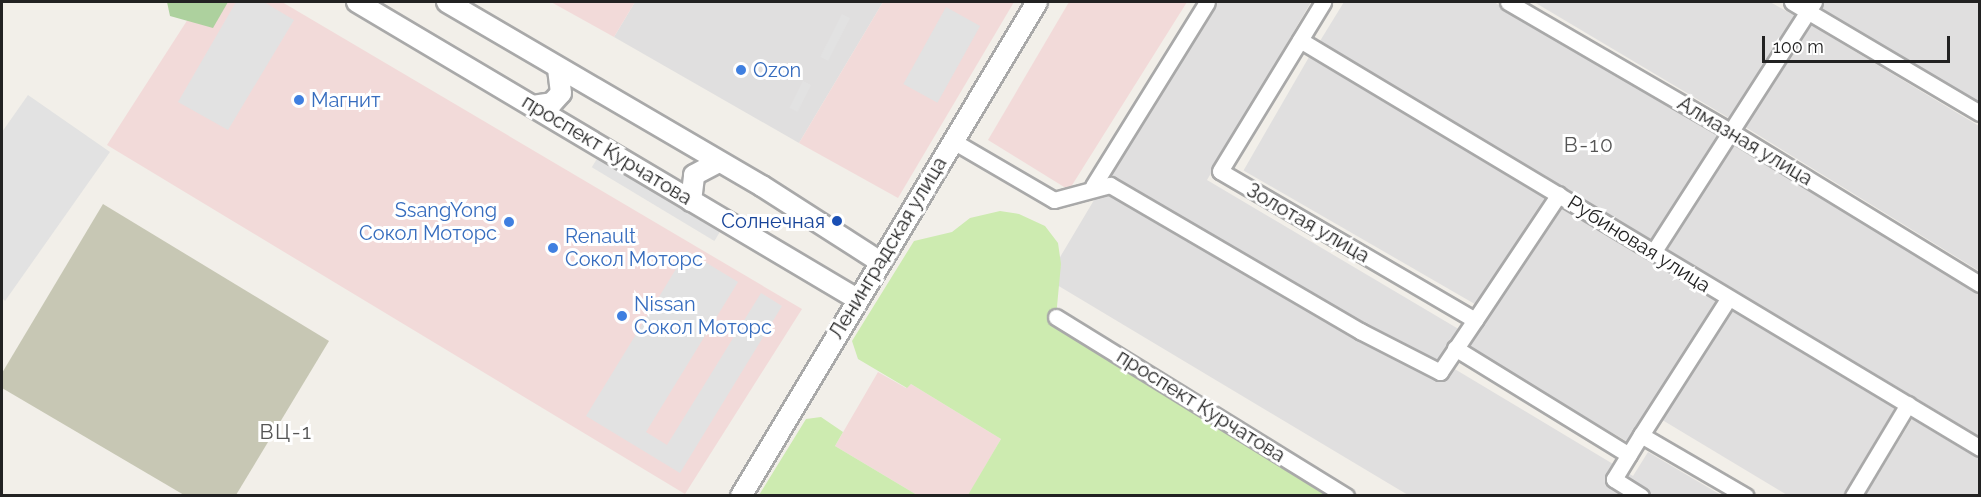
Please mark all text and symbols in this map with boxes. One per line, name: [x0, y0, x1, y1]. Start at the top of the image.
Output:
scale bar: [1765, 24, 1952, 62]
text: 100 m: [1773, 36, 1824, 57]
place label: Ozon: [753, 58, 801, 82]
marker: Ozon: [734, 63, 748, 77]
place label: Магнит: [311, 88, 381, 112]
street label: проспект Курчатова: [518, 90, 696, 210]
street label: Алмазная улица: [1673, 91, 1817, 191]
marker: Магнит: [292, 93, 306, 107]
district label: В-10: [1564, 132, 1614, 158]
street label: Ленинградская улица: [824, 152, 952, 344]
street label: Золотая улица: [1242, 178, 1374, 268]
street label: Рубиновая улица: [1563, 190, 1715, 298]
place label: SsangYong Сокол Моторс: [359, 198, 497, 245]
place label: Солнечная: [721, 209, 825, 233]
marker: Солнечная: [830, 214, 844, 228]
marker: SsangYong Сокол Моторс: [502, 215, 516, 229]
place label: Renault Сокол Моторс: [565, 225, 703, 272]
marker: Renault Сокол Моторс: [546, 241, 560, 255]
place label: Nissan Сокол Моторс: [634, 292, 772, 339]
marker: Nissan Сокол Моторс: [615, 309, 629, 323]
street label: проспект Курчатова: [1112, 344, 1290, 468]
district label: ВЦ-1: [259, 419, 313, 445]

